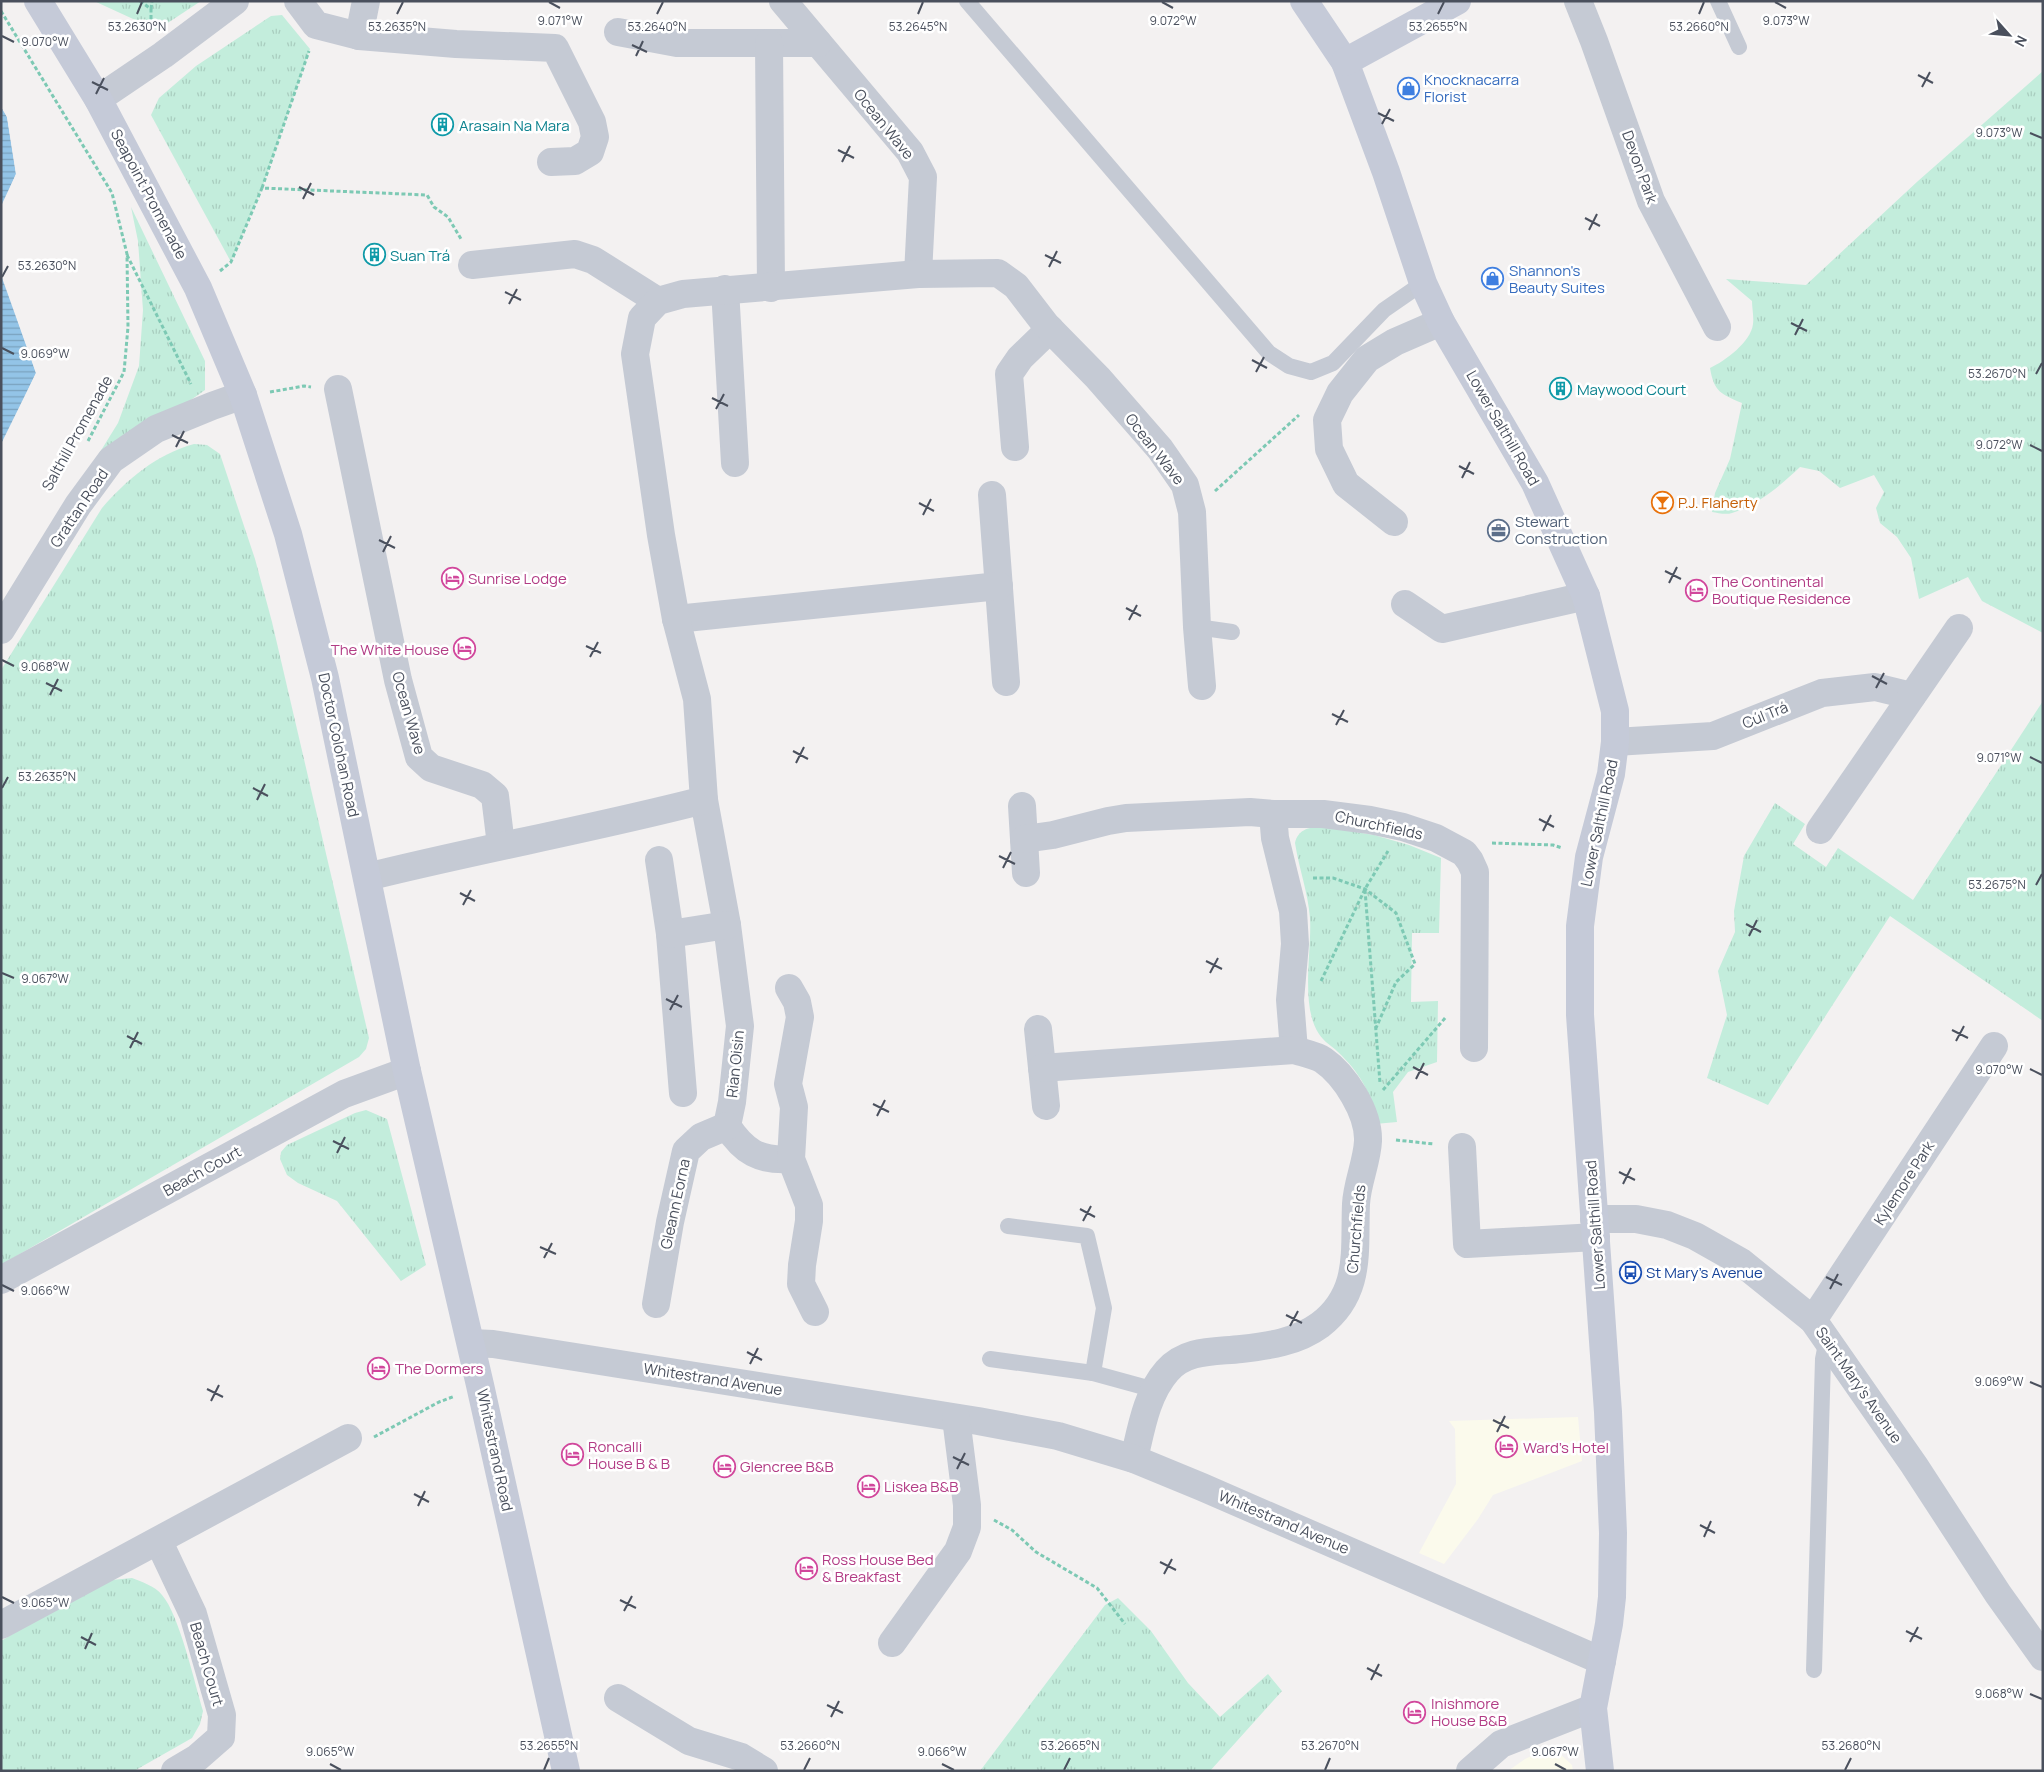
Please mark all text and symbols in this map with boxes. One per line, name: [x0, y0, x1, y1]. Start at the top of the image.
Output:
north arrow: [1984, 10, 2034, 60]
text: 9.071°W: [538, 12, 583, 29]
text: 9.072°W: [1149, 12, 1197, 29]
text: 9.073°W: [1763, 12, 1810, 29]
text: 53.2630°N: [108, 18, 166, 35]
text: 53.2635°N: [368, 18, 426, 35]
text: 53.2640°N: [628, 18, 686, 35]
text: 53.2645°N: [889, 18, 947, 35]
text: 53.2655°N: [1409, 18, 1467, 35]
text: 53.2660°N: [1669, 18, 1729, 35]
text: N: [2010, 32, 2032, 50]
text: 9.070°W: [21, 33, 70, 50]
place label: Knocknacarra Florist: [1424, 69, 1519, 107]
shop icon: Knocknacarra Florist: [1396, 76, 1420, 100]
street label: Ocean Wave: [849, 84, 919, 164]
building icon: Arasain Na Mara: [431, 113, 455, 137]
place label: Arasain Na Mara: [459, 115, 570, 136]
text: 9.073°W: [1976, 124, 2023, 141]
street label: Seapoint Promenade: [106, 125, 192, 263]
street label: Devon Park: [1617, 127, 1663, 207]
building icon: Suan Trá: [362, 243, 386, 267]
place label: Suan Trá: [390, 245, 450, 266]
text: 53.2630°N: [18, 257, 76, 274]
place label: Shannon's Beauty Suites: [1509, 260, 1605, 298]
shop icon: Shannon's Beauty Suites: [1481, 267, 1505, 291]
text: 9.069°W: [21, 345, 70, 362]
text: 53.2670°N: [1968, 365, 2026, 382]
street label: Lower Salthill Road: [1461, 367, 1545, 489]
street label: Salthill Promenade: [37, 371, 118, 494]
building icon: Maywood Court: [1549, 377, 1573, 401]
place label: Maywood Court: [1577, 379, 1686, 400]
street label: Ocean Wave: [1120, 409, 1190, 489]
text: 9.072°W: [1975, 436, 2023, 453]
street label: Grattan Road: [45, 464, 113, 552]
bar icon: P.J. Flaherty: [1650, 490, 1674, 514]
place label: P.J. Flaherty: [1678, 492, 1758, 513]
place label: Stewart Construction: [1515, 511, 1607, 549]
office icon: Stewart Construction: [1487, 518, 1511, 542]
hotel icon: Sunrise Lodge: [440, 566, 464, 590]
place label: Sunrise Lodge: [468, 568, 567, 589]
place label: The Continental Boutique Residence: [1712, 571, 1851, 609]
hotel icon: The Continental Boutique Residence: [1684, 578, 1708, 602]
hotel icon: The White House: [453, 637, 477, 661]
place label: The White House: [331, 639, 449, 660]
text: 9.068°W: [21, 658, 70, 675]
street label: Ocean Wave: [387, 669, 431, 757]
street label: Doctor Colohan Road: [313, 671, 365, 819]
street label: Cúl Trá: [1739, 696, 1791, 734]
text: 9.071°W: [1977, 749, 2022, 766]
street label: Lower Salthill Road: [1575, 757, 1623, 889]
text: 53.2635°N: [18, 768, 76, 785]
street label: Churchfields: [1333, 805, 1425, 845]
text: 53.2675°N: [1968, 876, 2026, 893]
text: 9.067°W: [21, 970, 70, 987]
street label: Rian Oisin: [721, 1029, 749, 1099]
text: 9.070°W: [1975, 1061, 2024, 1078]
street label: Kylemore Park: [1869, 1136, 1939, 1229]
street label: Beach Court: [159, 1141, 245, 1201]
street label: Gleann Eorna: [655, 1157, 695, 1251]
street label: Lower Salthill Road: [1580, 1160, 1610, 1290]
street label: Churchfields: [1342, 1184, 1370, 1274]
bus stop icon: St Mary's Avenue: [1618, 1260, 1642, 1284]
place label: St Mary's Avenue: [1646, 1262, 1763, 1283]
text: 9.066°W: [20, 1282, 70, 1299]
street label: Saint Mary's Avenue: [1811, 1323, 1907, 1448]
hotel icon: The Dormers: [367, 1356, 391, 1380]
place label: The Dormers: [395, 1358, 484, 1379]
street label: Whitestrand Avenue: [642, 1358, 784, 1400]
text: 9.069°W: [1975, 1373, 2024, 1390]
street label: Whitestrand Road: [472, 1387, 518, 1513]
hotel icon: Ward's Hotel: [1495, 1435, 1519, 1459]
place label: Roncalli House B & B: [588, 1436, 670, 1474]
place label: Ward's Hotel: [1523, 1437, 1609, 1458]
hotel icon: Roncalli House B & B: [560, 1443, 584, 1467]
hotel icon: Glencree B&B: [712, 1454, 736, 1478]
place label: Glencree B&B: [740, 1456, 834, 1477]
hotel icon: Liskea B&B: [856, 1474, 880, 1498]
place label: Liskea B&B: [884, 1476, 958, 1497]
street label: Whitestrand Avenue: [1215, 1485, 1353, 1559]
place label: Ross House Bed & Breakfast: [822, 1549, 934, 1587]
hotel icon: Ross House Bed & Breakfast: [794, 1556, 818, 1580]
text: 9.065°W: [21, 1594, 70, 1611]
street label: Beach Court: [185, 1620, 229, 1708]
text: 9.068°W: [1975, 1685, 2024, 1702]
place label: Inishmore House B&B: [1431, 1693, 1507, 1731]
hotel icon: Inishmore House B&B: [1403, 1700, 1427, 1724]
text: 53.2655°N: [520, 1737, 578, 1754]
text: 53.2660°N: [780, 1737, 840, 1754]
text: 53.2665°N: [1041, 1737, 1099, 1754]
text: 53.2670°N: [1301, 1737, 1359, 1754]
text: 53.2680°N: [1822, 1737, 1880, 1754]
text: 9.065°W: [306, 1743, 355, 1760]
text: 9.066°W: [917, 1743, 967, 1760]
text: 9.067°W: [1531, 1743, 1580, 1760]

